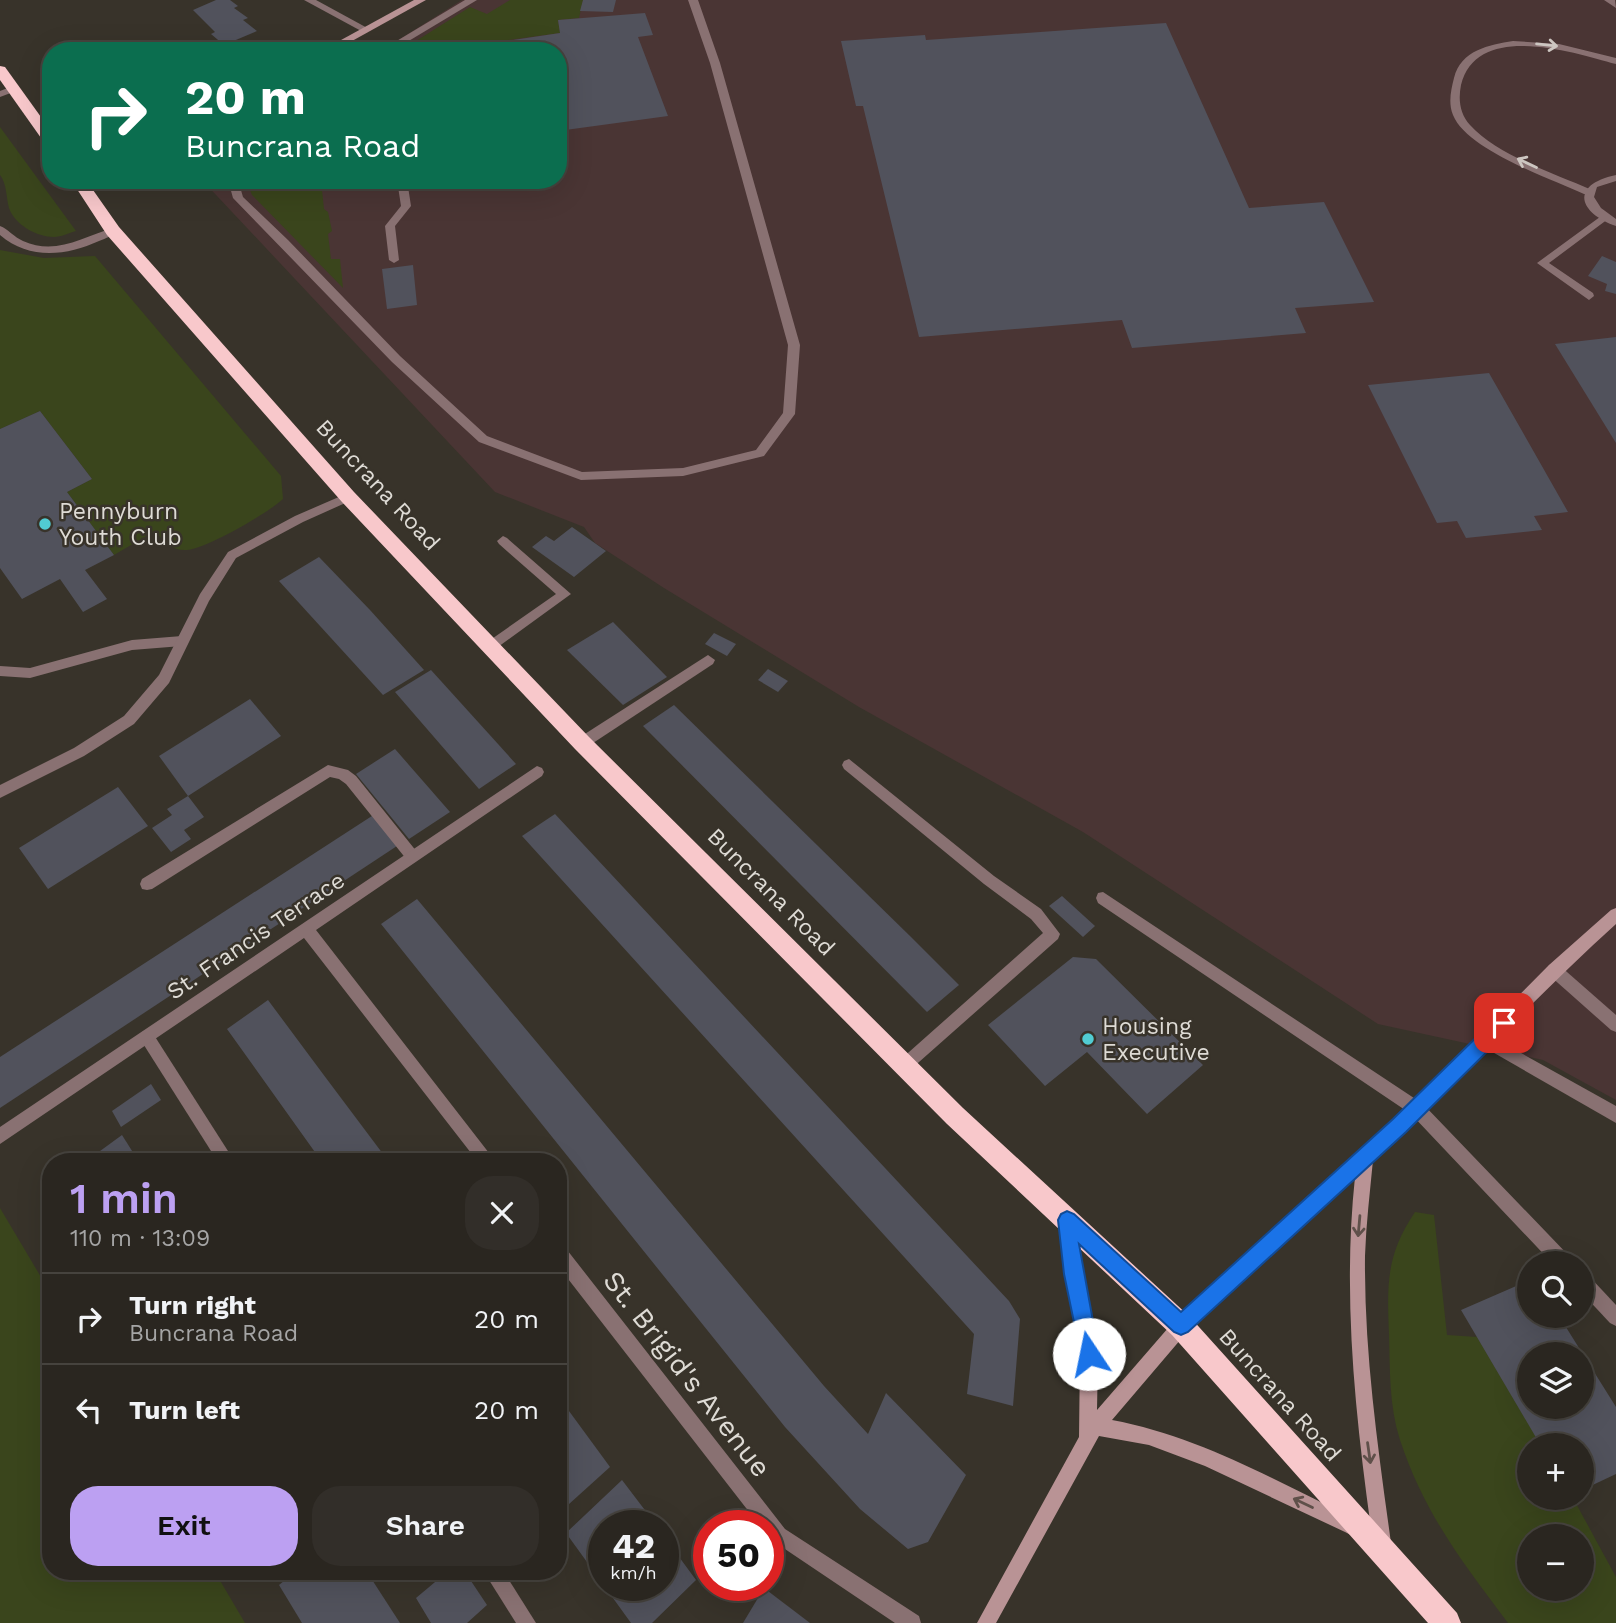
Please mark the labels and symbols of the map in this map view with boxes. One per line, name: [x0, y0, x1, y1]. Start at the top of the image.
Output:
one-way arrow: [1535, 39, 1558, 52]
one-way arrow: [1517, 156, 1538, 169]
street label: Buncrana Road: [310, 414, 446, 556]
place label: Pennyburn Youth Club: [59, 498, 182, 551]
marker: Pennyburn Youth Club: [37, 516, 53, 532]
street label: Buncrana Road: [702, 823, 840, 961]
street label: St. Francis Terrace: [162, 867, 350, 1005]
pin: [1474, 993, 1534, 1053]
place label: Housing Executive: [1102, 1013, 1210, 1066]
marker: Housing Executive: [1080, 1031, 1096, 1047]
one-way arrow: [1352, 1214, 1365, 1237]
street label: St. Brigid's Avenue: [596, 1264, 778, 1484]
position arrow: [1052, 1317, 1126, 1391]
street label: Buncrana Road: [1213, 1323, 1347, 1467]
one-way arrow: [1363, 1441, 1376, 1464]
one-way arrow: [1293, 1496, 1314, 1510]
speed limit sign: 50: [693, 1510, 784, 1601]

